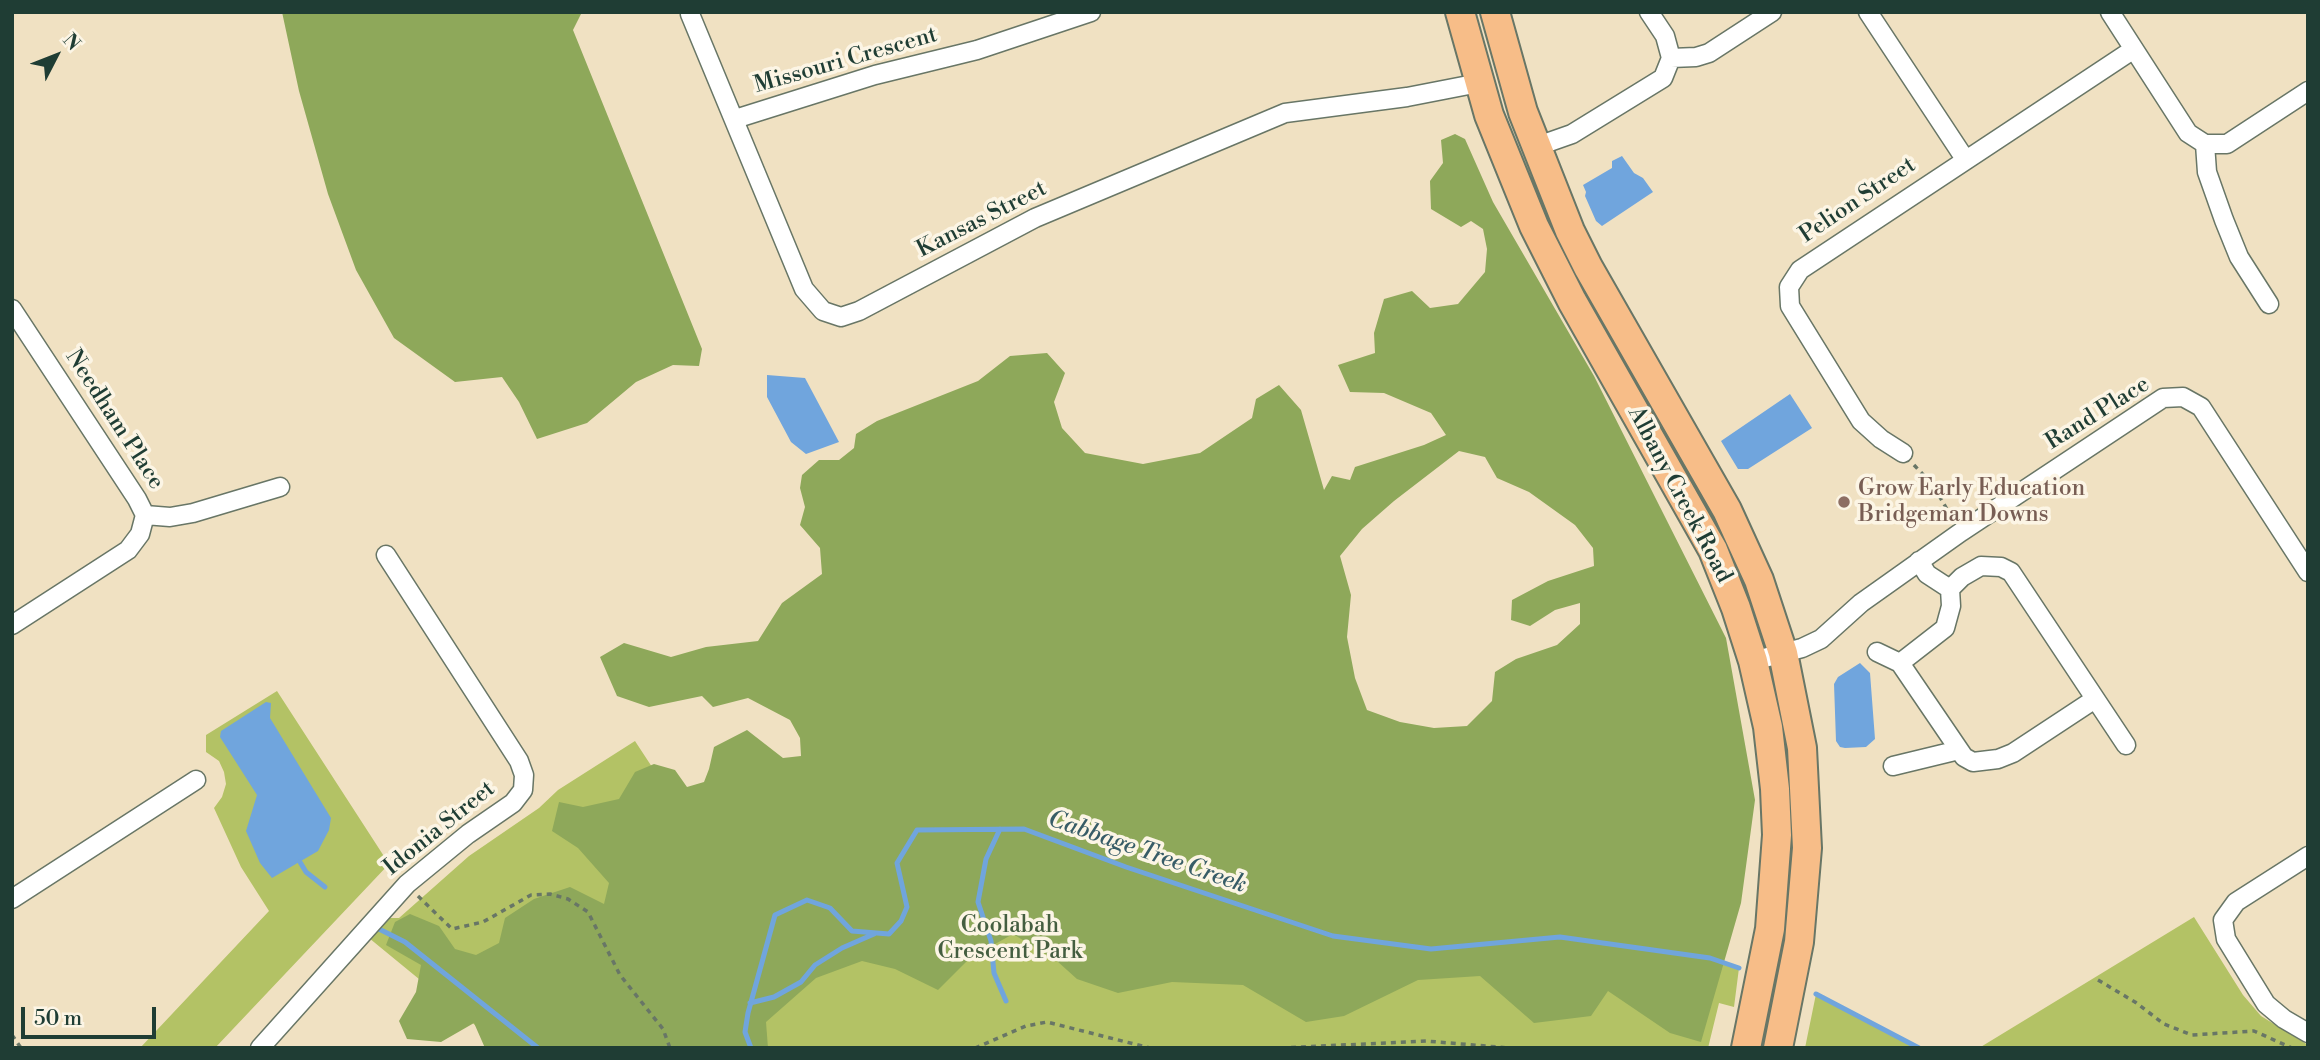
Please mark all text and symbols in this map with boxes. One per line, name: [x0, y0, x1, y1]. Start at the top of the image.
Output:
north arrow: [21, 21, 91, 91]
street label: Missouri Crescent: [751, 22, 941, 100]
text: N: [58, 28, 86, 56]
street label: Pelion Street: [1795, 152, 1921, 250]
street label: Kansas Street: [912, 175, 1052, 265]
street label: Needham Place: [59, 345, 169, 495]
street label: Rand Place: [2041, 371, 2155, 457]
street label: Albany Creek Road: [1621, 402, 1737, 588]
place label: Grow Early Education Bridgeman Downs: [1858, 475, 2085, 529]
marker: Grow Early Education Bridgeman Downs: [1836, 494, 1852, 510]
street label: Idonia Street: [379, 776, 501, 882]
water label: Cabbage Tree Creek: [1044, 806, 1250, 900]
park label: Coolabah Crescent Park: [938, 912, 1082, 966]
scale bar: [24, 993, 159, 1038]
text: 50 m: [34, 1006, 82, 1032]

